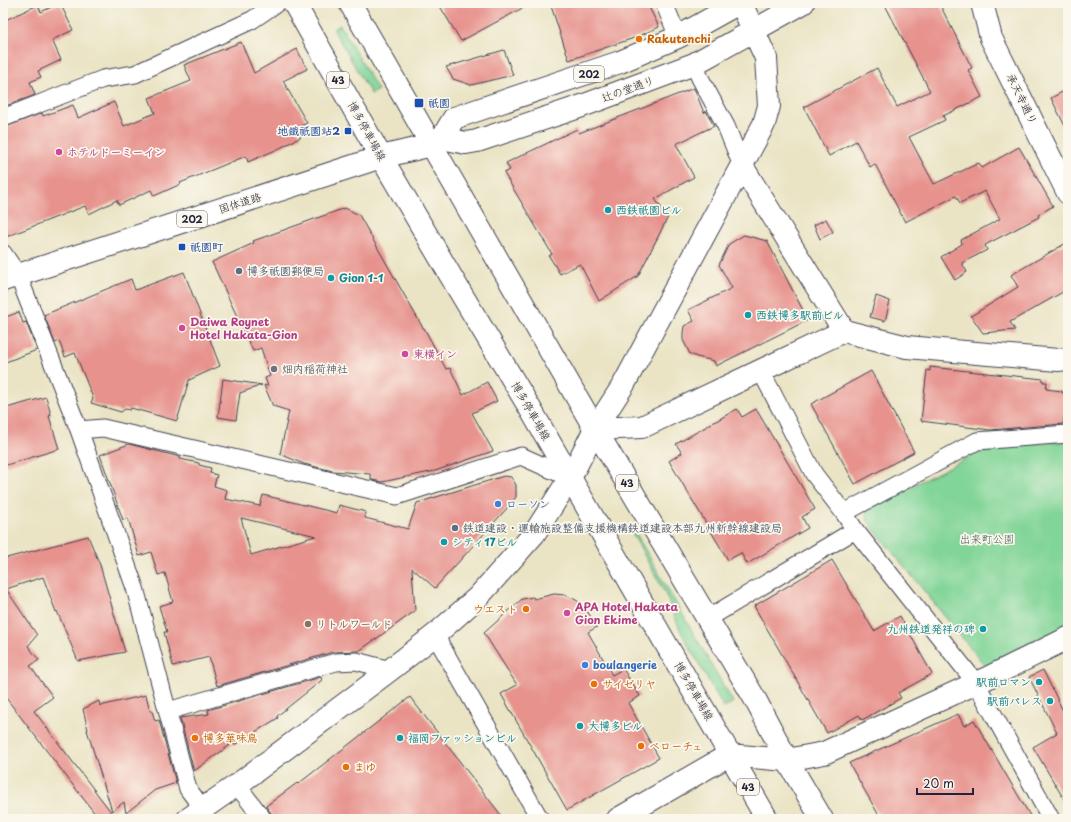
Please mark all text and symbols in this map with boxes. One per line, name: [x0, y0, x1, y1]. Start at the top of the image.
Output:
place label: Rakutenchi: [647, 30, 711, 47]
marker: Rakutenchi: [634, 34, 644, 44]
road number: 202: [574, 66, 604, 82]
street label: 承天寺通り: [1003, 70, 1042, 127]
street label: 辻の堂通り: [599, 71, 657, 106]
road number: 43: [327, 72, 349, 88]
place label: 祇園: [428, 94, 450, 111]
marker: 祇園: [413, 97, 425, 109]
street label: 博多停車場線: [344, 98, 391, 164]
place label: 地鐵祇園站2: [277, 122, 340, 139]
marker: 地鐵祇園站2: [343, 126, 353, 136]
place label: ホテルドーミーイン: [67, 143, 165, 160]
marker: ホテルドーミーイン: [54, 147, 64, 157]
street label: 国体道路: [216, 188, 263, 217]
place label: 西鉄祇園ビル: [616, 201, 682, 218]
marker: 西鉄祇園ビル: [603, 205, 613, 215]
road number: 202: [177, 211, 207, 227]
place label: 祇園町: [190, 238, 224, 255]
marker: 祇園町: [177, 242, 187, 252]
place label: 博多祇園郵便局: [247, 262, 324, 279]
marker: 博多祇園郵便局: [234, 266, 244, 276]
place label: Gion 1-1: [339, 269, 383, 286]
marker: Gion 1-1: [326, 273, 336, 283]
place label: 西鉄博多駅前ビル: [756, 306, 844, 323]
marker: 西鉄博多駅前ビル: [743, 310, 753, 320]
place label: Daiwa Roynet Hotel Hakata-Gion: [190, 313, 298, 343]
marker: Daiwa Roynet Hotel Hakata-Gion: [177, 323, 187, 333]
place label: 東横イン: [413, 345, 457, 362]
marker: 東横イン: [400, 349, 410, 359]
place label: 畑内稲荷神社: [282, 360, 348, 377]
marker: 畑内稲荷神社: [269, 364, 279, 374]
street label: 博多停車場線: [508, 378, 555, 444]
road number: 43: [616, 475, 638, 491]
place label: ローソン: [506, 495, 550, 512]
marker: ローソン: [493, 499, 503, 509]
place label: 鉄道建設・運輸施設整備支援機構鉄道建設本部九州新幹線建設局: [463, 519, 782, 536]
marker: 鉄道建設・運輸施設整備支援機構鉄道建設本部九州新幹線建設局: [450, 523, 460, 533]
park label: 出来町公園: [960, 530, 1015, 547]
place label: シティ17ビル: [452, 533, 517, 550]
marker: シティ17ビル: [439, 537, 449, 547]
place label: APA Hotel Hakata Gion Ekime: [574, 598, 679, 628]
place label: ウエスト: [473, 600, 518, 617]
marker: ウエスト: [521, 604, 531, 614]
marker: APA Hotel Hakata Gion Ekime: [562, 608, 572, 618]
place label: リトルワールド: [316, 615, 393, 632]
marker: リトルワールド: [303, 619, 313, 629]
place label: 九州鉄道発祥の碑: [887, 620, 975, 637]
marker: 九州鉄道発祥の碑: [978, 624, 988, 634]
place label: boulangerie: [593, 656, 657, 673]
street label: 博多停車場線: [671, 658, 718, 724]
marker: boulangerie: [580, 660, 590, 670]
place label: 駅前ロマン: [976, 673, 1031, 690]
place label: サイゼリヤ: [602, 675, 656, 692]
marker: 駅前ロマン: [1034, 677, 1044, 687]
marker: サイゼリヤ: [589, 679, 599, 689]
place label: 駅前パレス: [987, 692, 1042, 709]
marker: 駅前パレス: [1045, 696, 1055, 706]
place label: 大博多ビル: [588, 717, 643, 734]
marker: 大博多ビル: [575, 721, 585, 731]
place label: 博多華味鳥: [203, 729, 258, 746]
place label: 福岡ファッションビル: [408, 729, 517, 746]
marker: 博多華味鳥: [190, 733, 200, 743]
marker: 福岡ファッションビル: [395, 733, 405, 743]
place label: ベローチェ: [649, 737, 703, 754]
marker: ベローチェ: [636, 741, 646, 751]
place label: まゆ: [354, 758, 376, 775]
marker: まゆ: [341, 762, 351, 772]
scale bar: [917, 770, 973, 796]
text: 20 m: [923, 774, 954, 792]
road number: 43: [737, 779, 759, 795]

